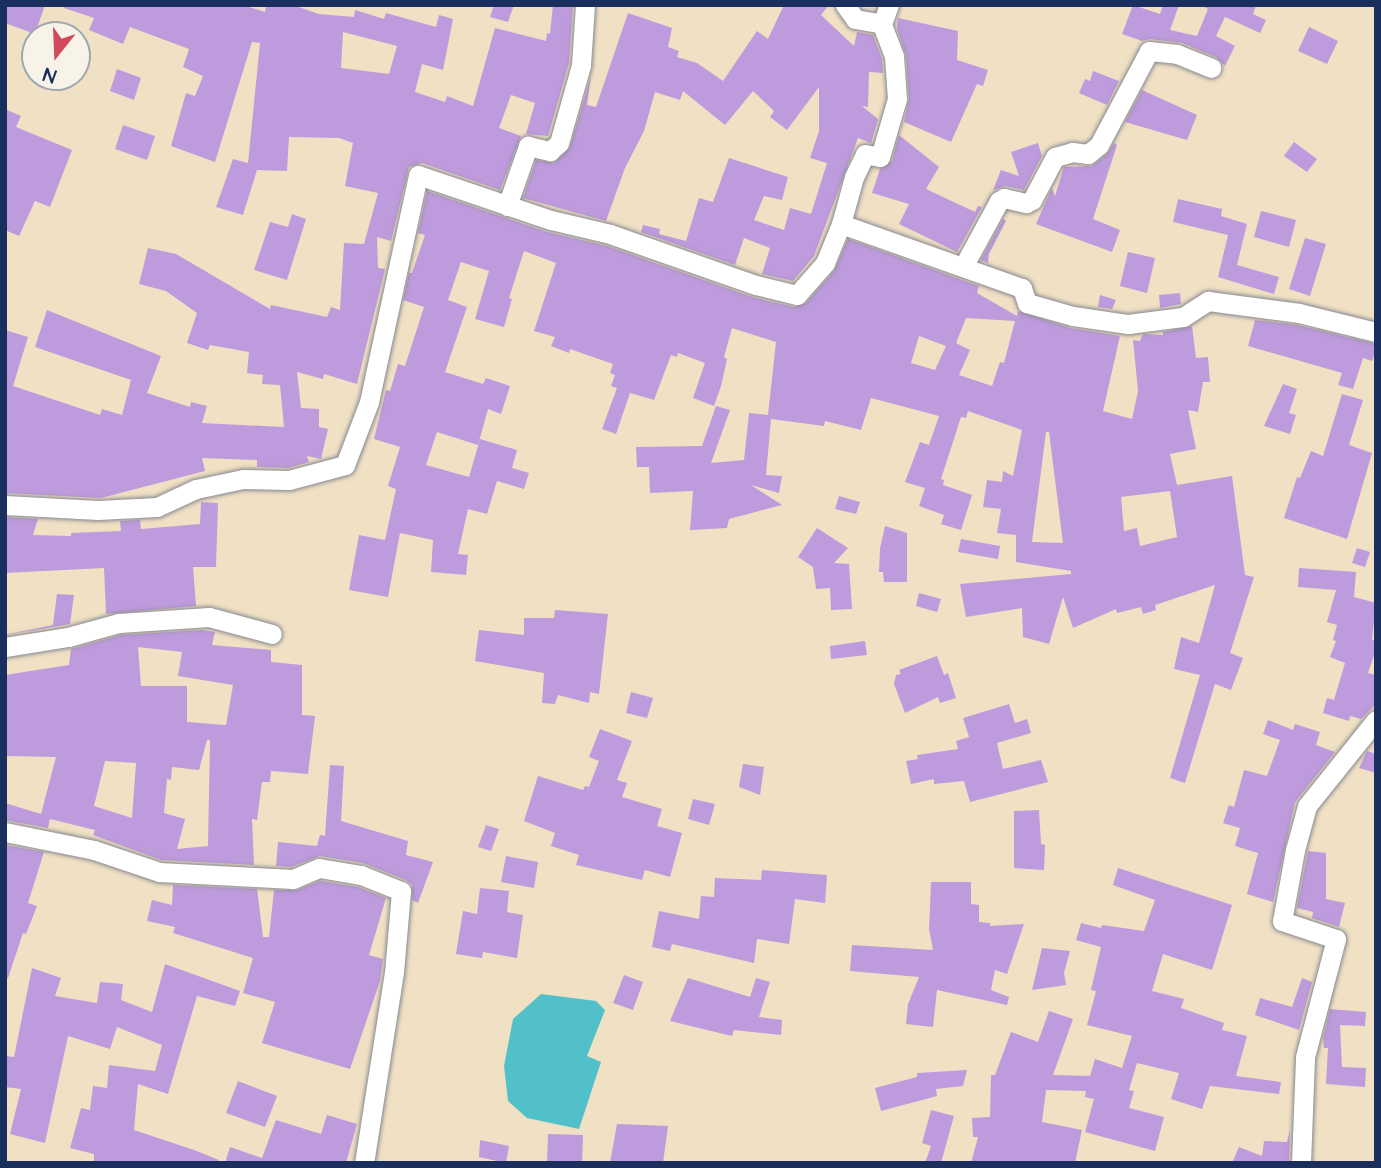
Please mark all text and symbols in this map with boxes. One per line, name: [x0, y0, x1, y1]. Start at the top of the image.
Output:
north arrow: [21, 21, 91, 91]
text: N: [40, 60, 60, 89]

